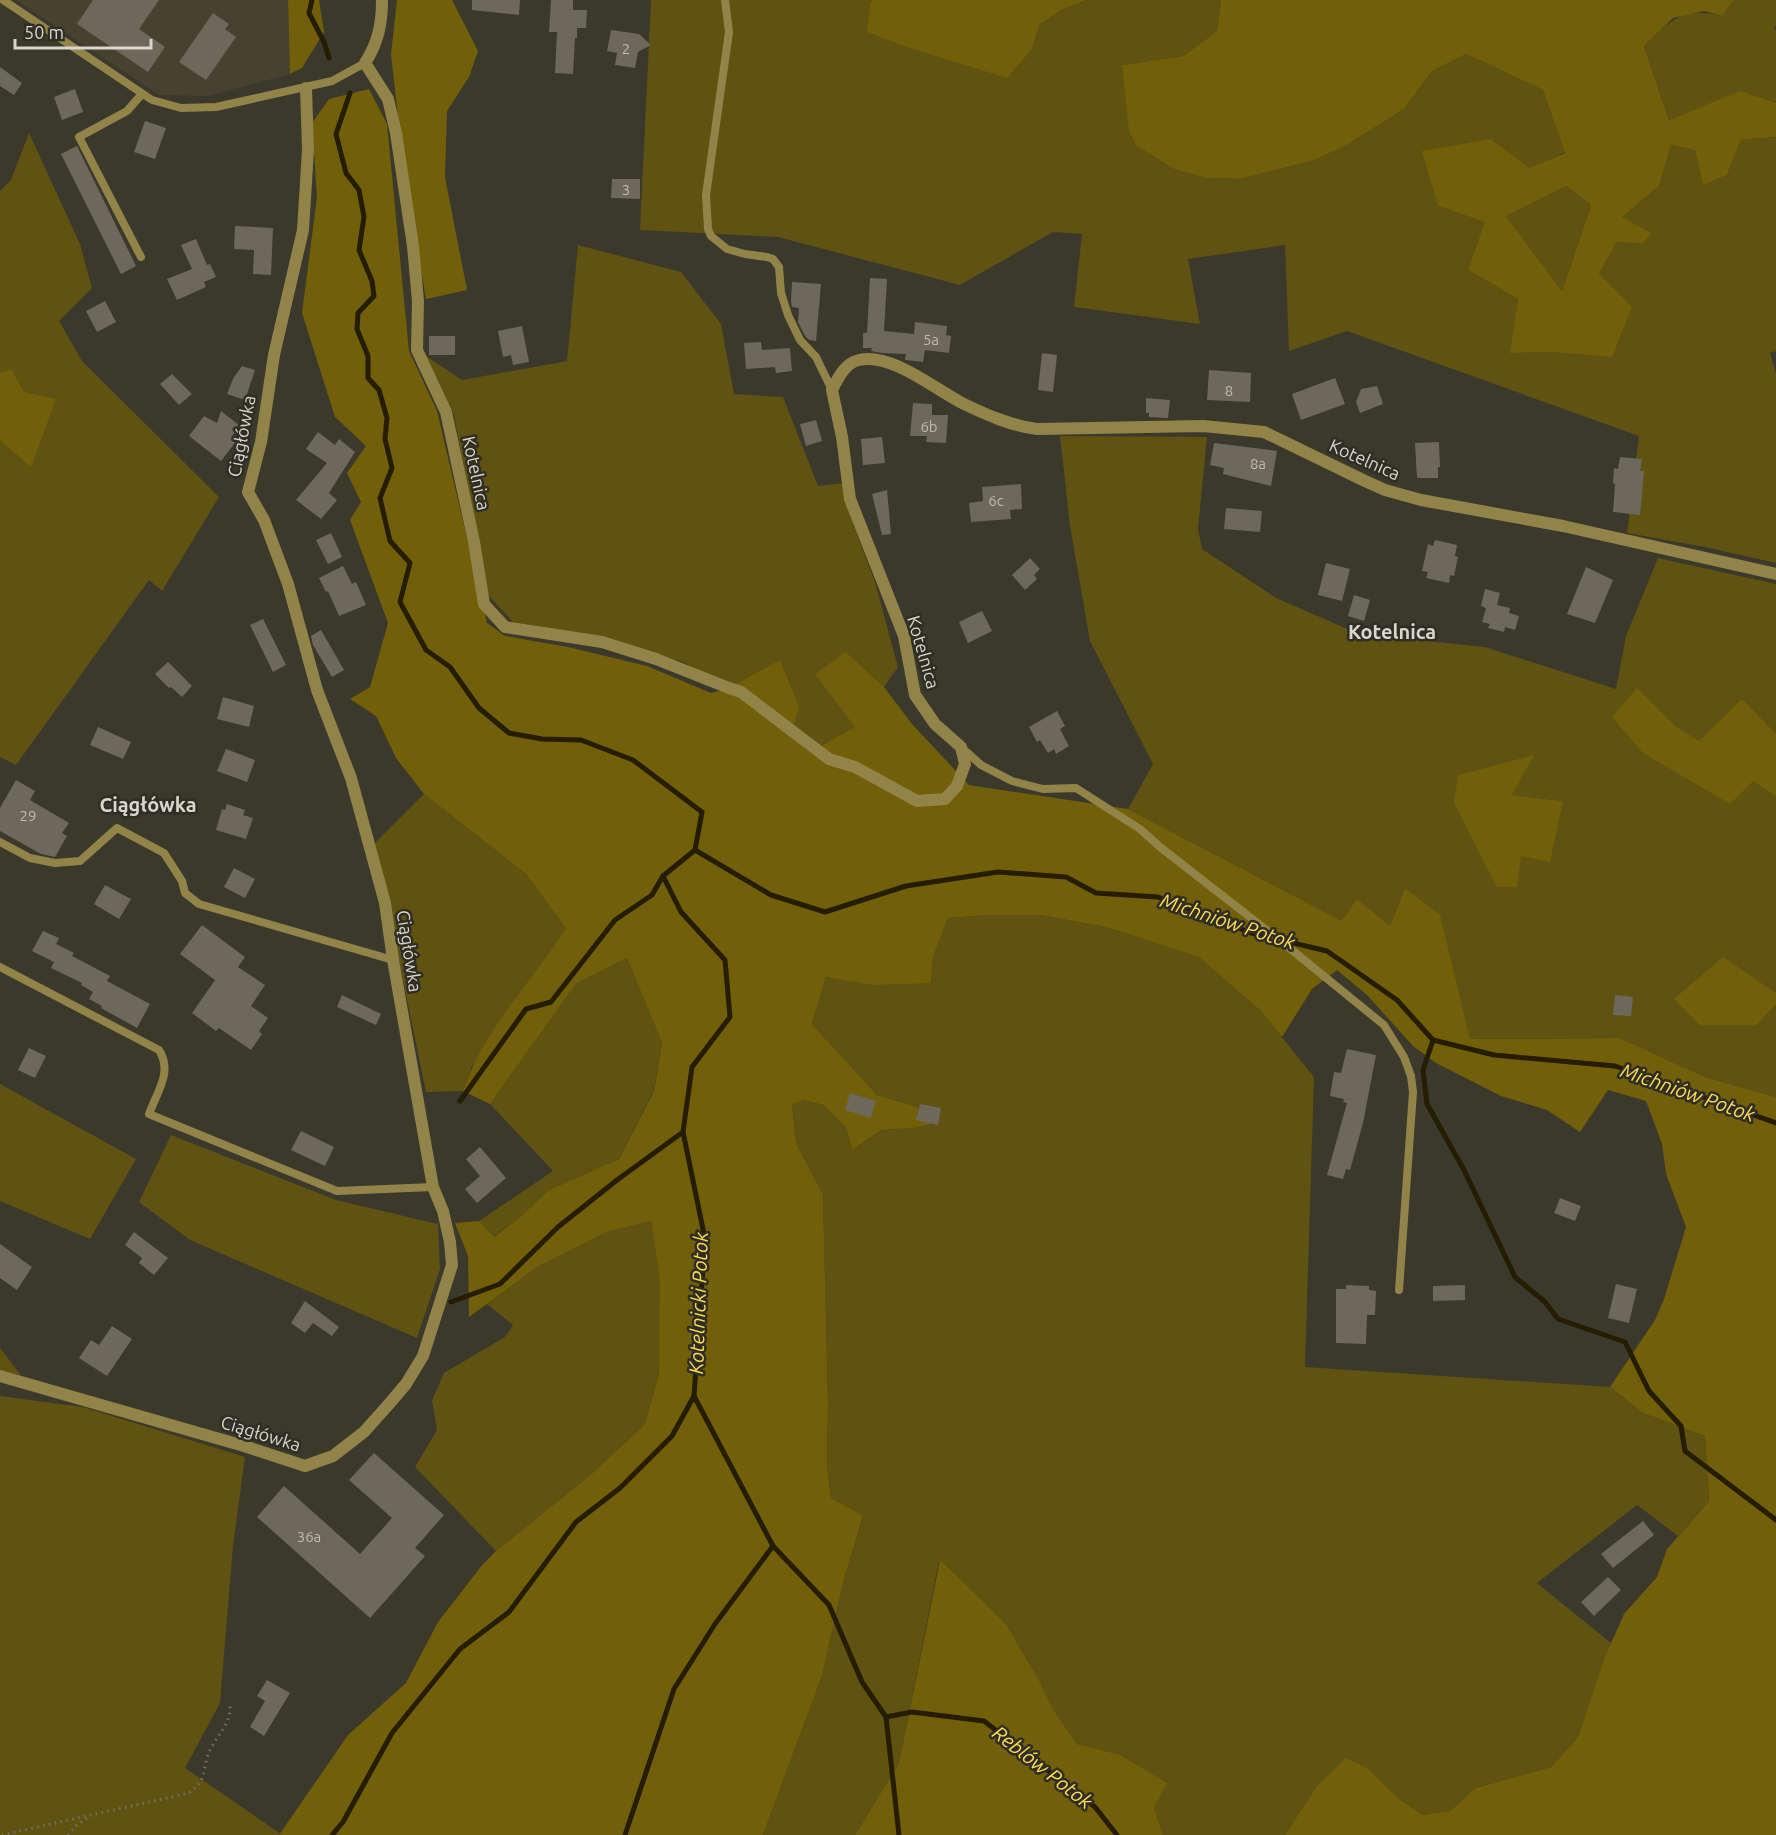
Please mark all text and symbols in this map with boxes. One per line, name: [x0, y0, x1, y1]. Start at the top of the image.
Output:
scale bar: [15, 12, 152, 50]
text: 50 m: [24, 22, 64, 42]
house number: 2: [622, 40, 630, 57]
house number: 3: [622, 181, 630, 198]
house number: 5a: [923, 331, 939, 348]
house number: 8: [1225, 382, 1233, 399]
street label: Ciągłówka: [223, 394, 259, 478]
house number: 6b: [920, 418, 938, 435]
street label: Kotelnica: [459, 434, 495, 512]
street label: Kotelnica: [1327, 435, 1403, 483]
house number: 8a: [1250, 455, 1266, 472]
house number: 6c: [988, 492, 1004, 509]
street label: Kotelnica: [904, 613, 944, 691]
district label: Kotelnica: [1348, 620, 1436, 643]
district label: Ciągłówka: [99, 793, 197, 816]
house number: 29: [20, 807, 36, 824]
water label: Michniów Potok: [1157, 888, 1299, 954]
street label: Ciągłówka: [394, 909, 426, 993]
water label: Michniów Potok: [1618, 1058, 1759, 1126]
water label: Kotelnicki Potok: [684, 1231, 712, 1375]
street label: Ciągłówka: [219, 1411, 303, 1455]
house number: 36a: [297, 1528, 321, 1545]
water label: Reblów Potok: [988, 1721, 1098, 1814]

